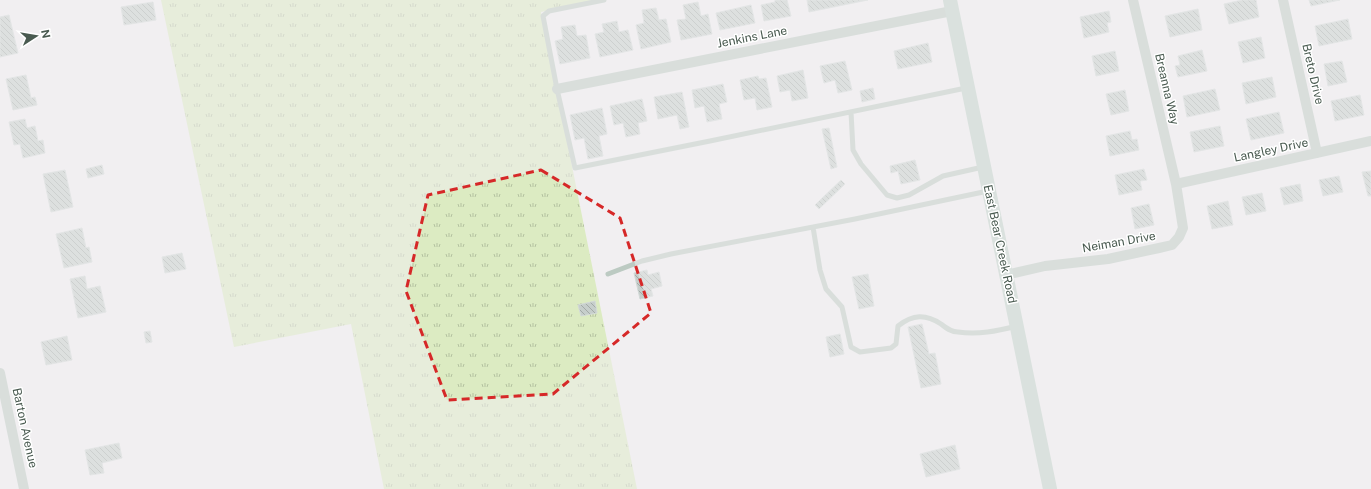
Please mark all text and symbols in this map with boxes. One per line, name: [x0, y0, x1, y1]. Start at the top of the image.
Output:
north arrow: [16, 16, 56, 56]
street label: Jenkins Lane: [716, 23, 788, 51]
text: N: [39, 28, 53, 39]
street label: Breto Drive: [1299, 42, 1327, 106]
street label: Breanna Way: [1152, 52, 1182, 127]
street label: Langley Drive: [1232, 135, 1310, 165]
street label: East Bear Creek Road: [981, 183, 1019, 305]
street label: Neiman Drive: [1081, 229, 1157, 255]
street label: Barton Avenue: [10, 387, 40, 470]

